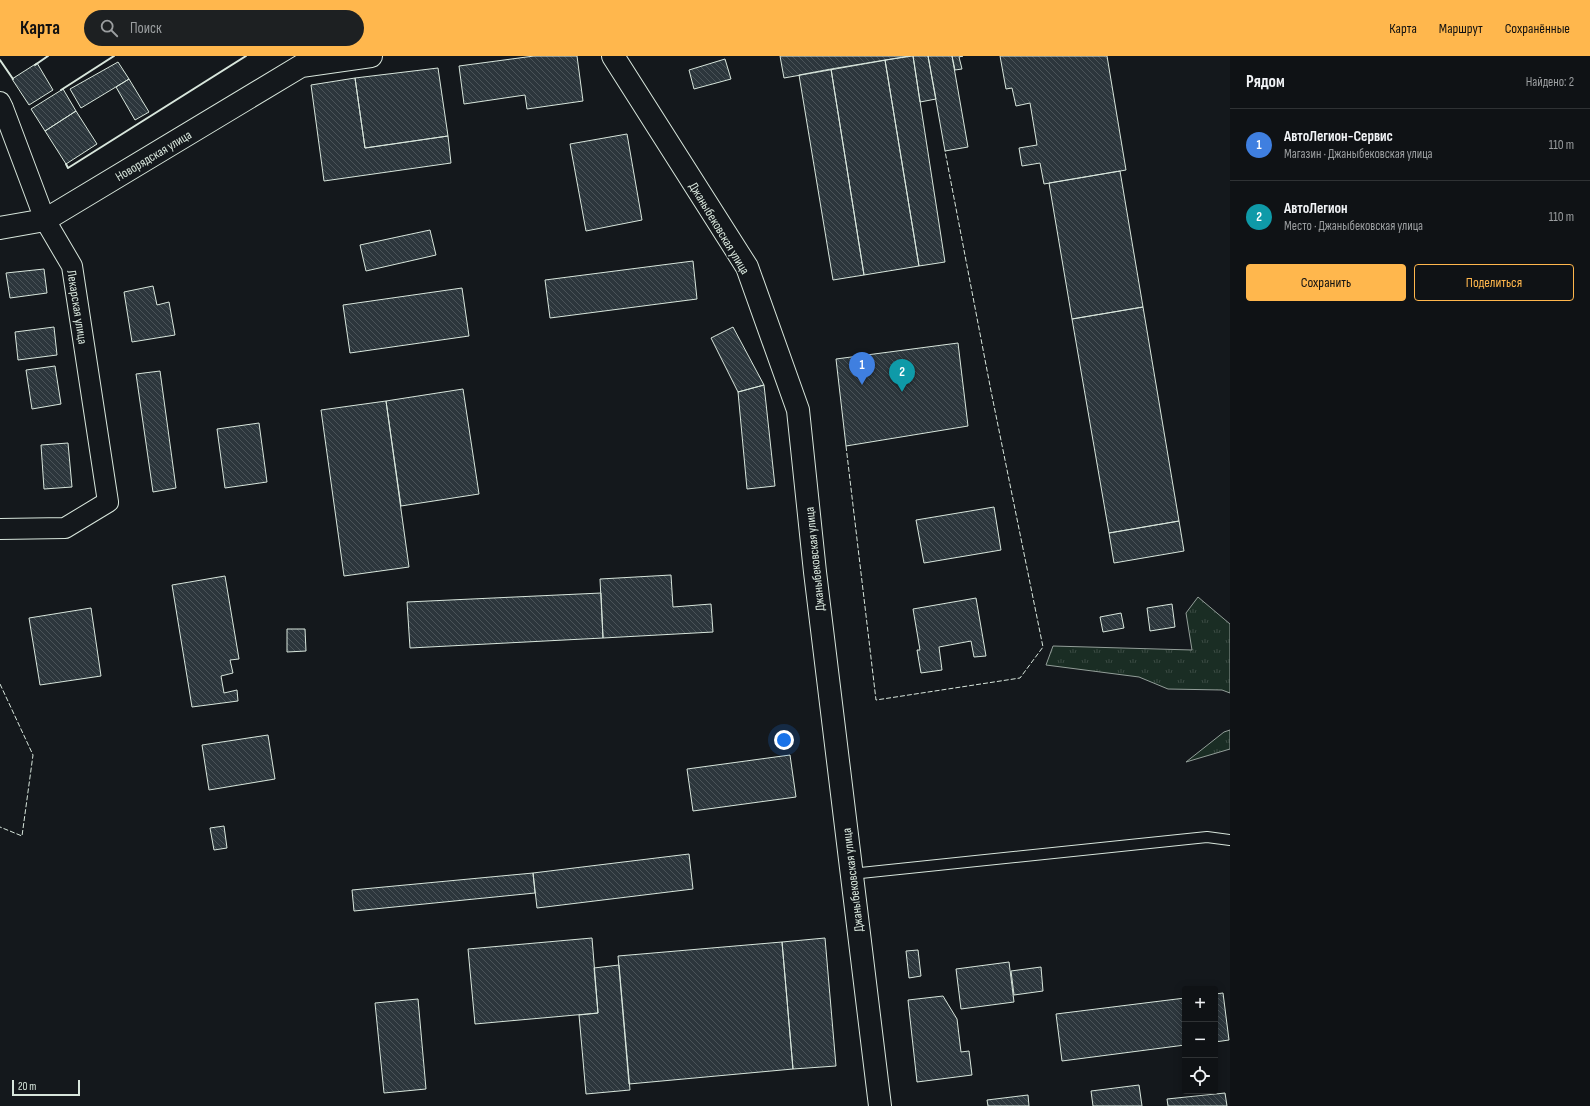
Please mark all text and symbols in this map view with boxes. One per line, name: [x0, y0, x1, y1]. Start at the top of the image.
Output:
search box: [84, 10, 364, 46]
text: Карта: [20, 17, 60, 40]
icon: search: [98, 17, 120, 39]
text: Поиск: [130, 19, 162, 38]
text: Карта: [1389, 20, 1417, 37]
text: Маршрут: [1439, 20, 1483, 37]
text: Сохранённые: [1505, 20, 1570, 37]
text: Рядом: [1246, 72, 1285, 92]
text: Найдено: 2: [1526, 74, 1574, 90]
street label: Новорядская улица: [113, 127, 195, 185]
text: АвтоЛегион-Сервис: [1284, 127, 1393, 146]
text: 1: [1256, 137, 1262, 153]
text: 110 m: [1549, 137, 1574, 153]
text: Магазин · Джаныбековская улица: [1284, 146, 1433, 162]
street label: Джаныбековская улица: [685, 180, 753, 277]
text: АвтоЛегион: [1284, 199, 1348, 218]
text: 2: [1256, 209, 1262, 225]
text: 110 m: [1549, 209, 1574, 225]
text: Место · Джаныбековская улица: [1284, 218, 1423, 234]
button: Сохранить: [1246, 264, 1406, 301]
button: Поделиться: [1414, 264, 1574, 301]
street label: Лекарская улица: [63, 269, 91, 345]
pin: 1: [849, 352, 875, 385]
pin: 2: [889, 359, 915, 392]
street label: Джаныбековская улица: [802, 506, 828, 612]
your location: [774, 730, 794, 750]
street label: Джаныбековская улица: [839, 827, 867, 933]
map controls: [1182, 986, 1218, 1094]
button: +: [1182, 986, 1218, 1022]
button: −: [1182, 1022, 1218, 1058]
button: locate: [1182, 1058, 1218, 1094]
scale bar: [12, 1078, 80, 1097]
text: 20 m: [18, 1080, 36, 1093]

